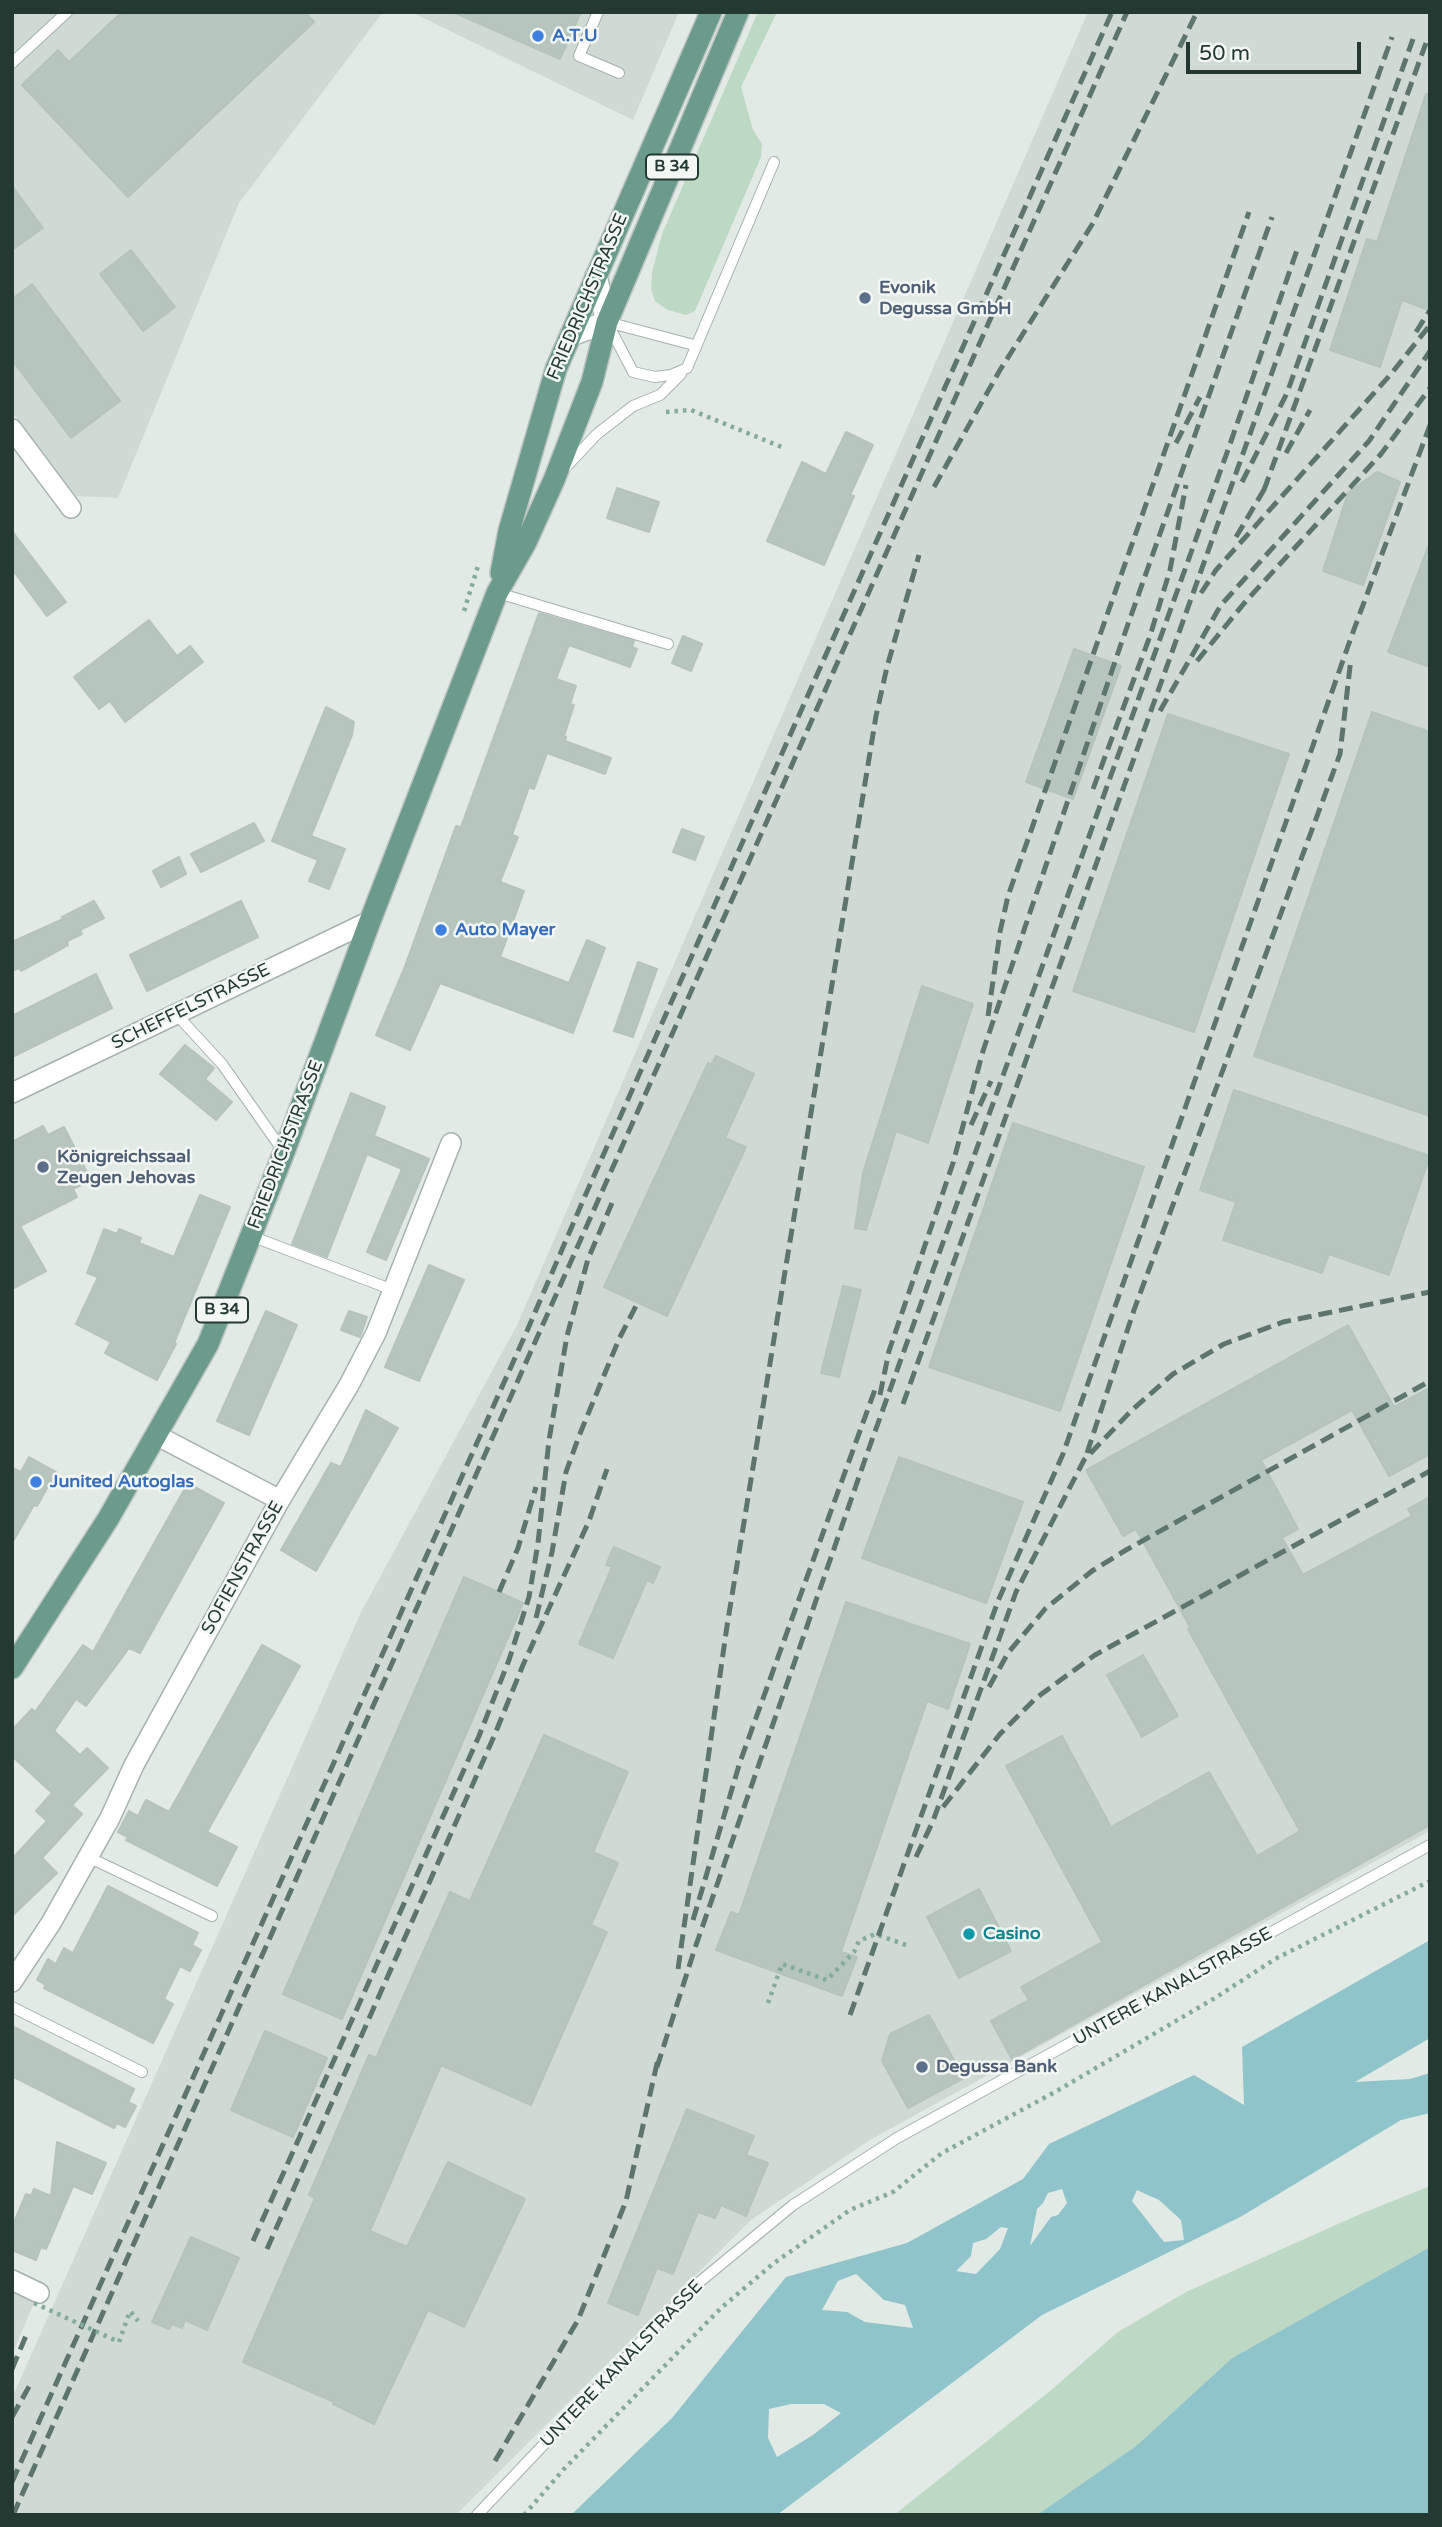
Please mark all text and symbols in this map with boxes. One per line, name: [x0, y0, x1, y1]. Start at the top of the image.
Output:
place label: A.T.U: [552, 25, 598, 47]
marker: A.T.U: [530, 28, 546, 44]
scale bar: [1190, 28, 1365, 72]
text: 50 m: [1199, 41, 1250, 66]
road number: B 34: [646, 154, 698, 180]
street label: FRIEDRICHSTRASSE: [543, 210, 633, 384]
place label: Evonik Degussa GmbH: [879, 277, 1012, 320]
marker: Evonik Degussa GmbH: [857, 290, 873, 306]
place label: Auto Mayer: [455, 919, 555, 941]
marker: Auto Mayer: [433, 922, 449, 938]
street label: SCHEFFELSTRASSE: [108, 959, 274, 1055]
street label: FRIEDRICHSTRASSE: [244, 1057, 328, 1233]
place label: Königreichssaal Zeugen Jehovas: [57, 1146, 195, 1188]
marker: Königreichssaal Zeugen Jehovas: [35, 1159, 51, 1175]
road number: B 34: [196, 1298, 248, 1322]
place label: Junited Autoglas: [50, 1471, 194, 1493]
marker: Junited Autoglas: [28, 1474, 44, 1490]
street label: SOFIENSTRASSE: [197, 1498, 289, 1638]
place label: Casino: [983, 1923, 1041, 1945]
street label: UNTERE KANALSTRASSE: [1070, 1923, 1276, 2051]
marker: Casino: [961, 1926, 977, 1942]
place label: Degussa Bank: [936, 2056, 1057, 2078]
marker: Degussa Bank: [914, 2059, 930, 2075]
street label: UNTERE KANALSTRASSE: [536, 2276, 708, 2452]

